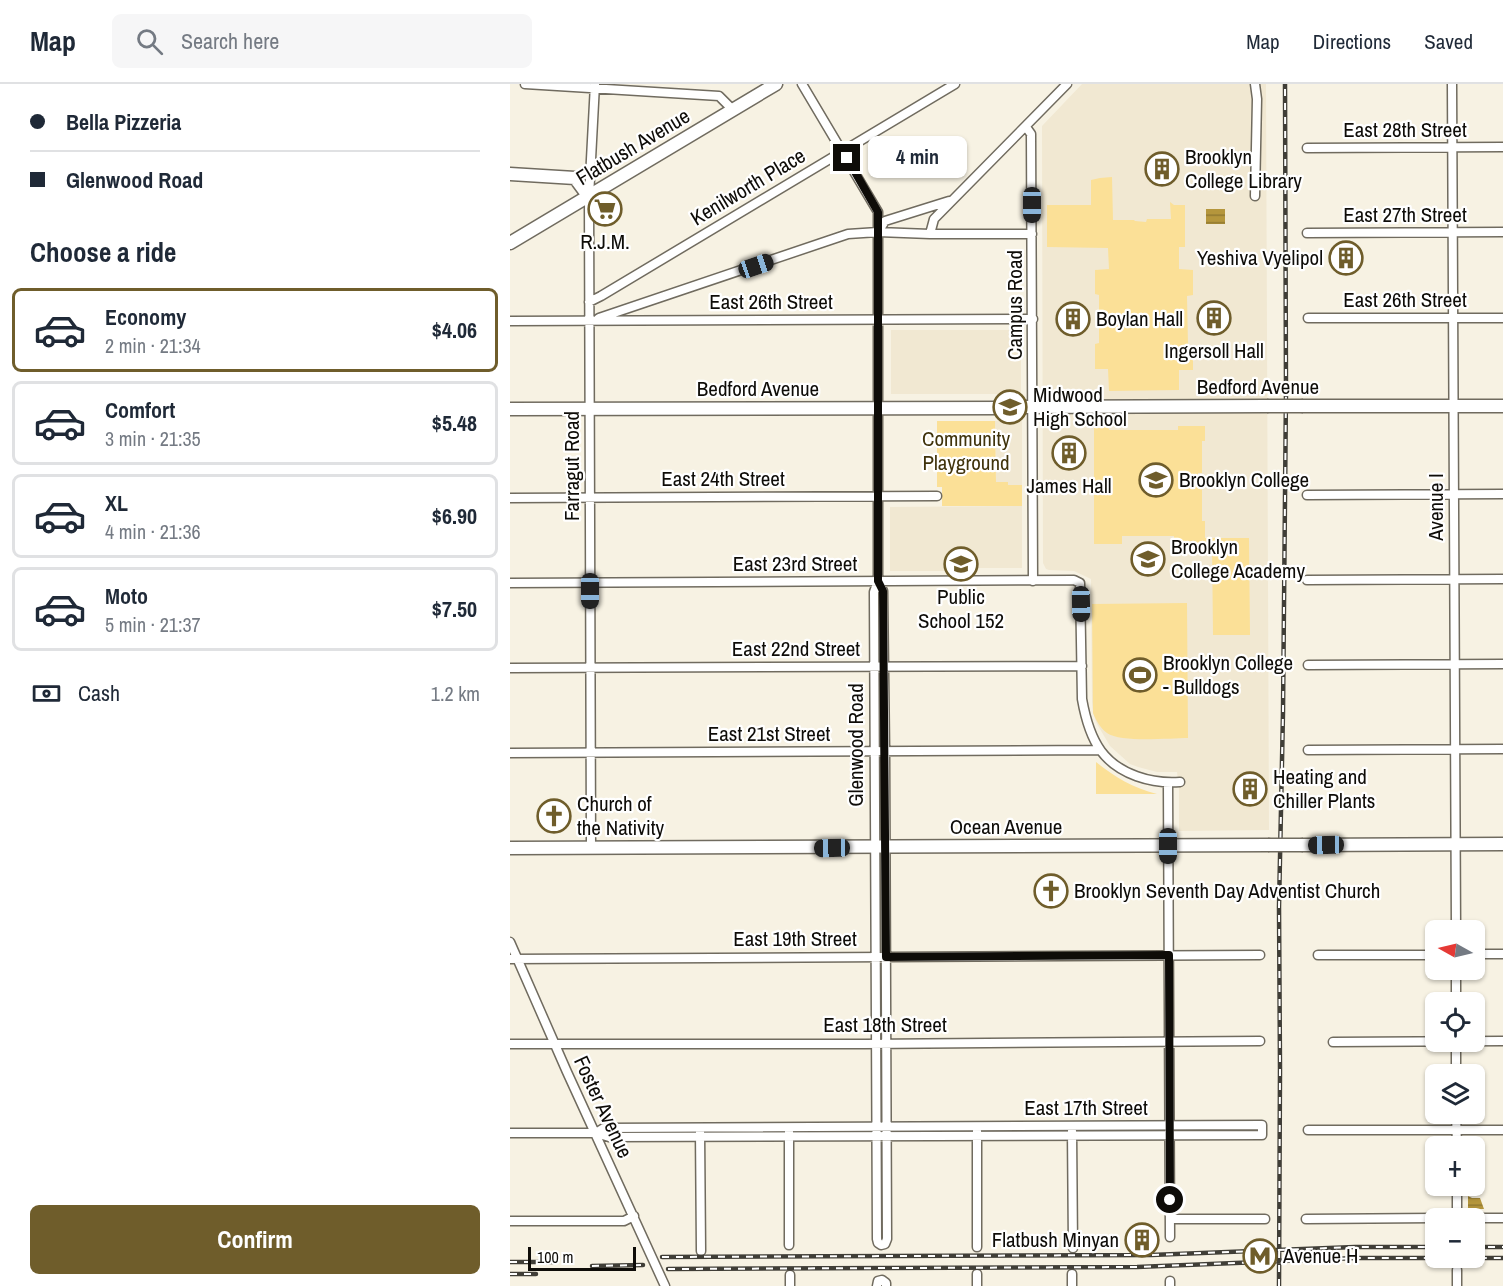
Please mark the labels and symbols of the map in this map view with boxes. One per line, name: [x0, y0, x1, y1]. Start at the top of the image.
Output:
street label: Flatbush Avenue: [570, 101, 695, 192]
street label: East 28th Street: [1343, 115, 1467, 144]
callout: 4 min: [868, 137, 967, 179]
street label: Kenilworth Place: [685, 141, 811, 232]
place label: Brooklyn College Library: [1185, 142, 1302, 195]
route end: [833, 144, 860, 171]
building icon: Brooklyn College Library: [1144, 151, 1180, 187]
car: [1023, 187, 1041, 223]
supermarket icon: R.J.M.: [587, 191, 623, 227]
street label: East 27th Street: [1343, 200, 1467, 229]
place label: R.J.M.: [580, 227, 630, 256]
building icon: Yeshiva Vyelipol: [1328, 240, 1364, 276]
place label: Yeshiva Vyelipol: [1197, 243, 1323, 272]
street label: Campus Road: [1000, 250, 1029, 360]
car: [736, 252, 776, 280]
street label: East 26th Street: [1343, 285, 1467, 314]
street label: East 26th Street: [709, 287, 833, 316]
building icon: Ingersoll Hall: [1196, 300, 1232, 336]
building icon: Boylan Hall: [1055, 301, 1091, 337]
place label: Boylan Hall: [1096, 304, 1183, 333]
place label: Ingersoll Hall: [1164, 336, 1264, 365]
street label: Bedford Avenue: [1197, 372, 1319, 401]
street label: Bedford Avenue: [697, 374, 819, 403]
place label: Midwood High School: [1033, 380, 1127, 433]
school or university icon: Midwood High School: [992, 389, 1028, 425]
street label: Farragut Road: [557, 411, 586, 521]
park label: Community Playground: [922, 424, 1010, 477]
building icon: James Hall: [1051, 435, 1087, 471]
school or university icon: Brooklyn College: [1138, 462, 1174, 498]
street label: East 24th Street: [661, 464, 785, 493]
place label: Brooklyn College: [1179, 465, 1309, 494]
place label: James Hall: [1026, 471, 1112, 500]
street label: Avenue I: [1421, 473, 1450, 542]
place label: Brooklyn College Academy: [1171, 532, 1305, 585]
school or university icon: Brooklyn College Academy: [1130, 541, 1166, 577]
school or university icon: Public School 152: [943, 546, 979, 582]
street label: East 23rd Street: [733, 549, 857, 578]
car: [581, 573, 599, 609]
place label: Public School 152: [918, 582, 1004, 635]
car: [1072, 586, 1090, 622]
street label: East 22nd Street: [732, 634, 860, 663]
place label: Brooklyn College - Bulldogs: [1163, 648, 1293, 701]
sports icon: Brooklyn College - Bulldogs: [1122, 657, 1158, 693]
street label: Glenwood Road: [841, 683, 870, 807]
street label: East 21st Street: [708, 719, 830, 748]
place label: Heating and Chiller Plants: [1273, 762, 1375, 815]
building icon: Heating and Chiller Plants: [1232, 771, 1268, 807]
place label: Church of the Nativity: [577, 789, 664, 842]
church icon: Church of the Nativity: [536, 798, 572, 834]
street label: Ocean Avenue: [950, 812, 1062, 841]
car: [1159, 828, 1177, 864]
car: [1308, 836, 1344, 854]
car: [814, 839, 850, 857]
church icon: Brooklyn Seventh Day Adventist Church: [1033, 873, 1069, 909]
place label: Brooklyn Seventh Day Adventist Church: [1074, 876, 1380, 905]
north arrow: [1425, 920, 1485, 980]
street label: East 19th Street: [733, 924, 857, 953]
street label: East 18th Street: [823, 1010, 947, 1039]
street label: Foster Avenue: [567, 1051, 640, 1163]
street label: East 17th Street: [1024, 1093, 1148, 1122]
route start: [1156, 1186, 1183, 1213]
building icon: Flatbush Minyan: [1124, 1222, 1160, 1258]
place label: Flatbush Minyan: [992, 1225, 1119, 1254]
metro station icon: Avenue H: [1242, 1238, 1278, 1274]
place label: Avenue H: [1282, 1241, 1358, 1270]
scale bar: [528, 1244, 636, 1272]

